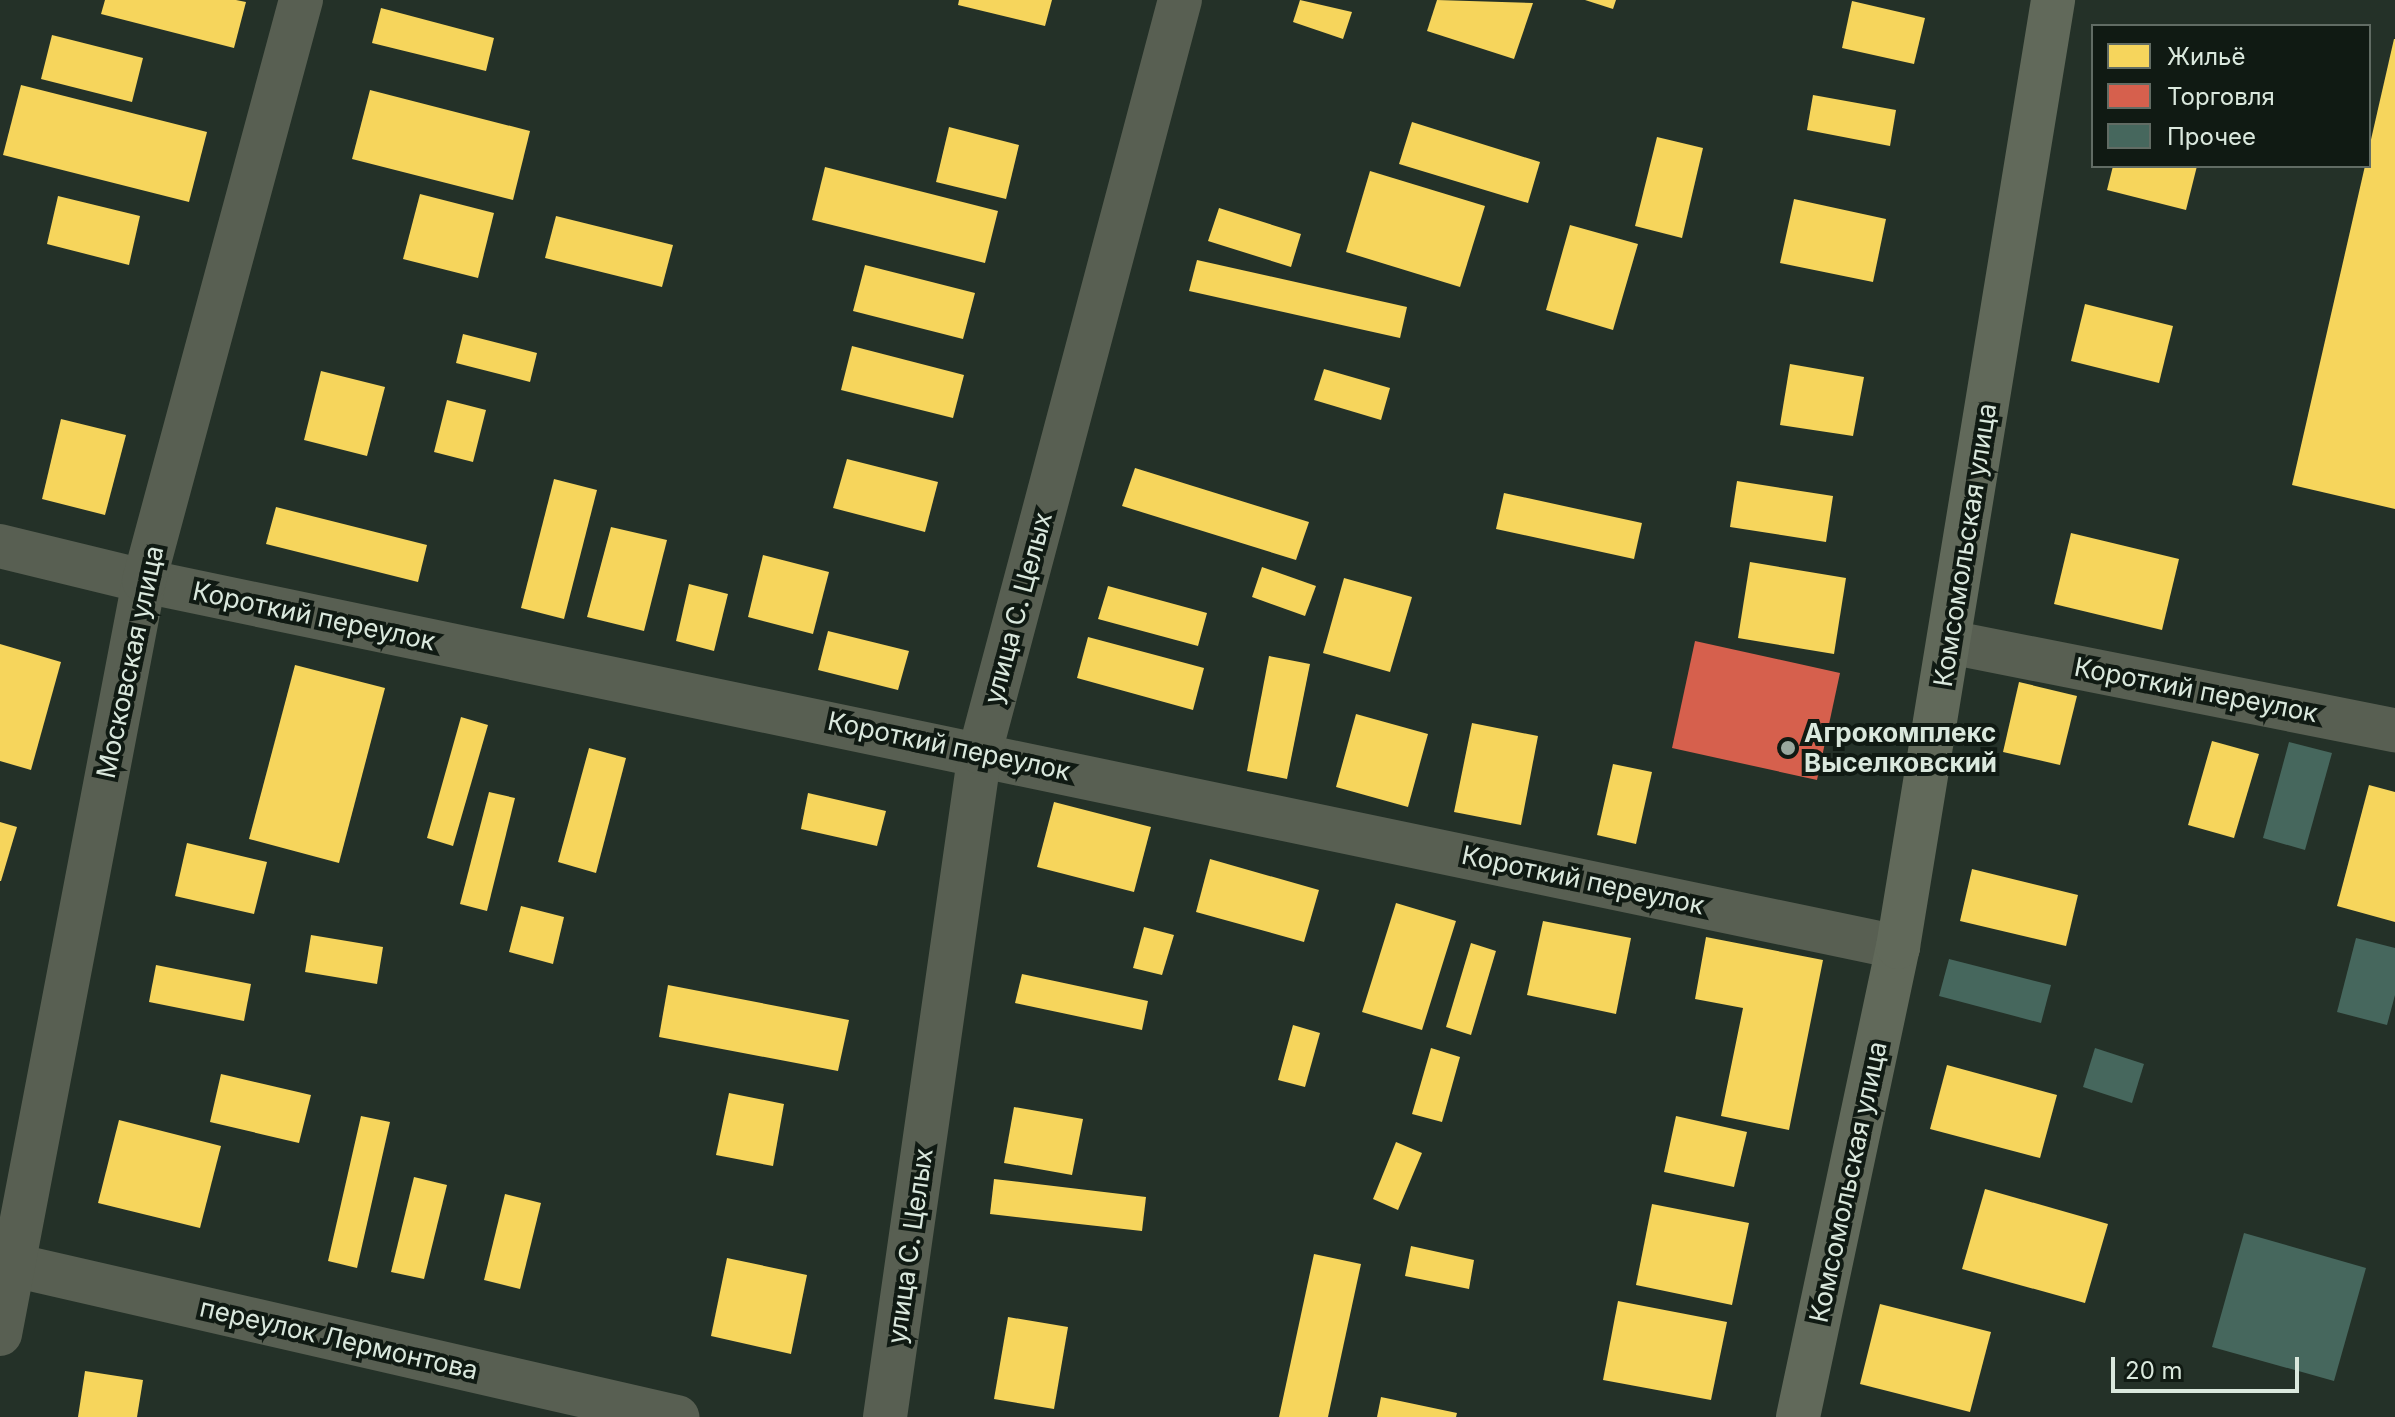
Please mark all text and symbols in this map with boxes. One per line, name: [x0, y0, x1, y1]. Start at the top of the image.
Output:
legend: [2091, 24, 2371, 168]
text: Жильё: [2167, 42, 2245, 71]
text: Торговля: [2167, 82, 2275, 111]
text: Прочее: [2167, 122, 2256, 151]
street label: Комсомольская улица: [1927, 401, 2003, 689]
street label: улица С. Целых: [977, 509, 1059, 707]
street label: Московская улица: [90, 543, 170, 781]
street label: Короткий переулок: [190, 575, 438, 657]
street label: Короткий переулок: [2072, 651, 2320, 729]
street label: Короткий переулок: [825, 705, 1073, 787]
place label: Агрокомплекс Выселковский: [1804, 717, 1997, 778]
marker: Агрокомплекс Выселковский: [1779, 739, 1797, 757]
street label: Короткий переулок: [1459, 839, 1707, 921]
street label: Комсомольская улица: [1803, 1039, 1893, 1325]
street label: улица С. Целых: [881, 1146, 939, 1346]
street label: переулок Лермонтова: [197, 1292, 481, 1386]
scale bar: [2115, 1341, 2303, 1391]
text: 20 m: [2125, 1356, 2183, 1385]

